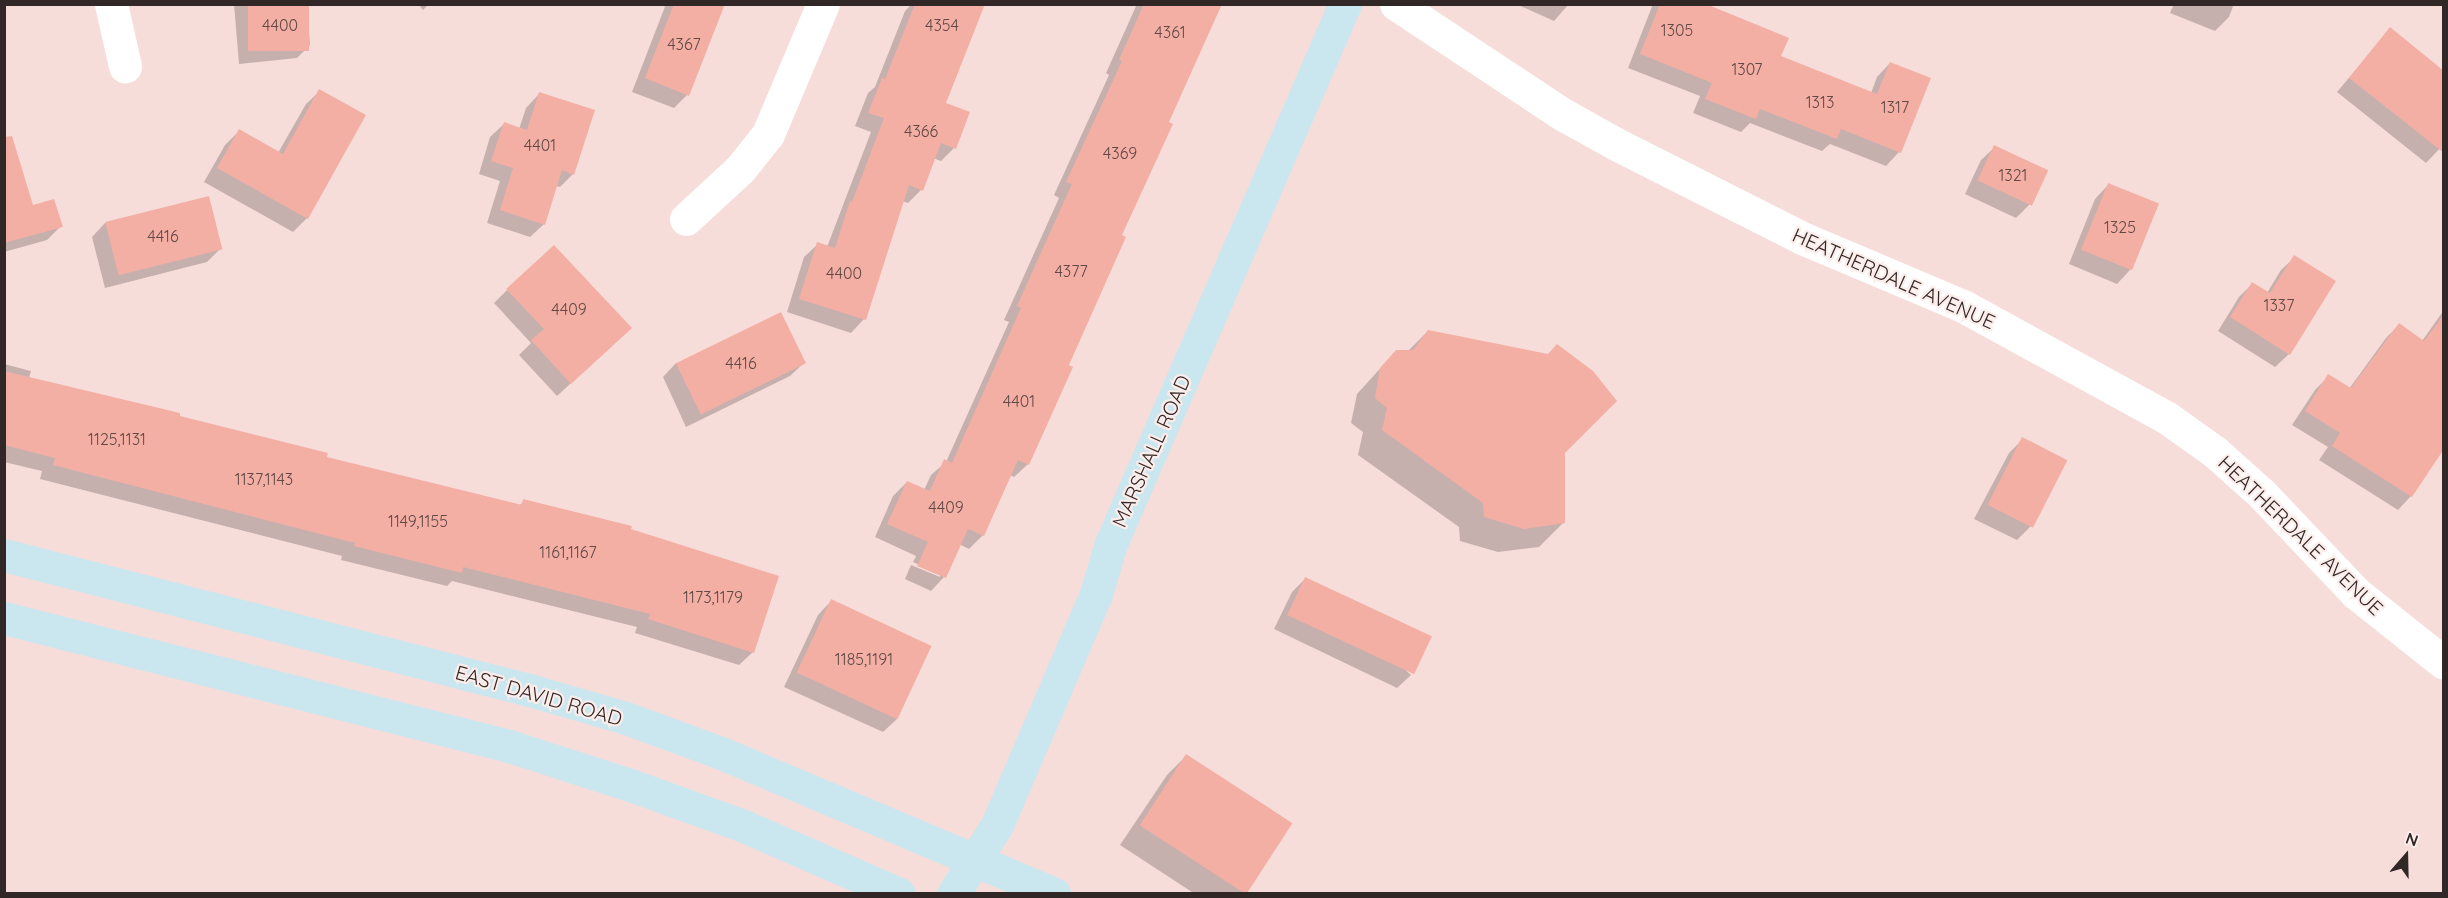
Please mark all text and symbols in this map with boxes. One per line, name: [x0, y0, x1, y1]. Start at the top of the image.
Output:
house number: 4400: [262, 15, 298, 35]
house number: 4354: [925, 15, 959, 35]
house number: 1305: [1661, 20, 1693, 40]
house number: 4361: [1154, 22, 1186, 42]
house number: 4367: [667, 34, 701, 54]
house number: 1307: [1731, 59, 1763, 79]
house number: 1313: [1806, 92, 1834, 112]
house number: 1317: [1881, 97, 1909, 117]
house number: 4366: [904, 121, 938, 141]
house number: 4401: [524, 135, 556, 155]
house number: 4369: [1103, 143, 1137, 163]
house number: 1321: [1998, 165, 2028, 185]
house number: 1325: [2104, 217, 2136, 237]
street label: HEATHERDALE AVENUE: [1789, 222, 1999, 334]
house number: 4416: [147, 226, 179, 246]
house number: 4377: [1054, 261, 1088, 281]
house number: 4400: [826, 263, 862, 283]
house number: 1337: [2264, 295, 2294, 315]
house number: 4409: [551, 299, 587, 319]
house number: 4416: [725, 353, 757, 373]
street label: MARSHALL ROAD: [1107, 371, 1195, 531]
house number: 4401: [1003, 391, 1035, 411]
house number: 1125,1131: [88, 429, 146, 449]
street label: HEATHERDALE AVENUE: [2214, 450, 2388, 620]
house number: 1137,1143: [235, 469, 293, 489]
house number: 4409: [928, 497, 964, 517]
house number: 1149,1155: [388, 511, 448, 531]
house number: 1161,1167: [539, 542, 597, 562]
house number: 1173,1179: [683, 587, 743, 607]
house number: 1185,1191: [835, 649, 893, 669]
street label: EAST DAVID ROAD: [453, 660, 625, 730]
north arrow: [2376, 826, 2436, 886]
text: N: [2403, 828, 2421, 850]

